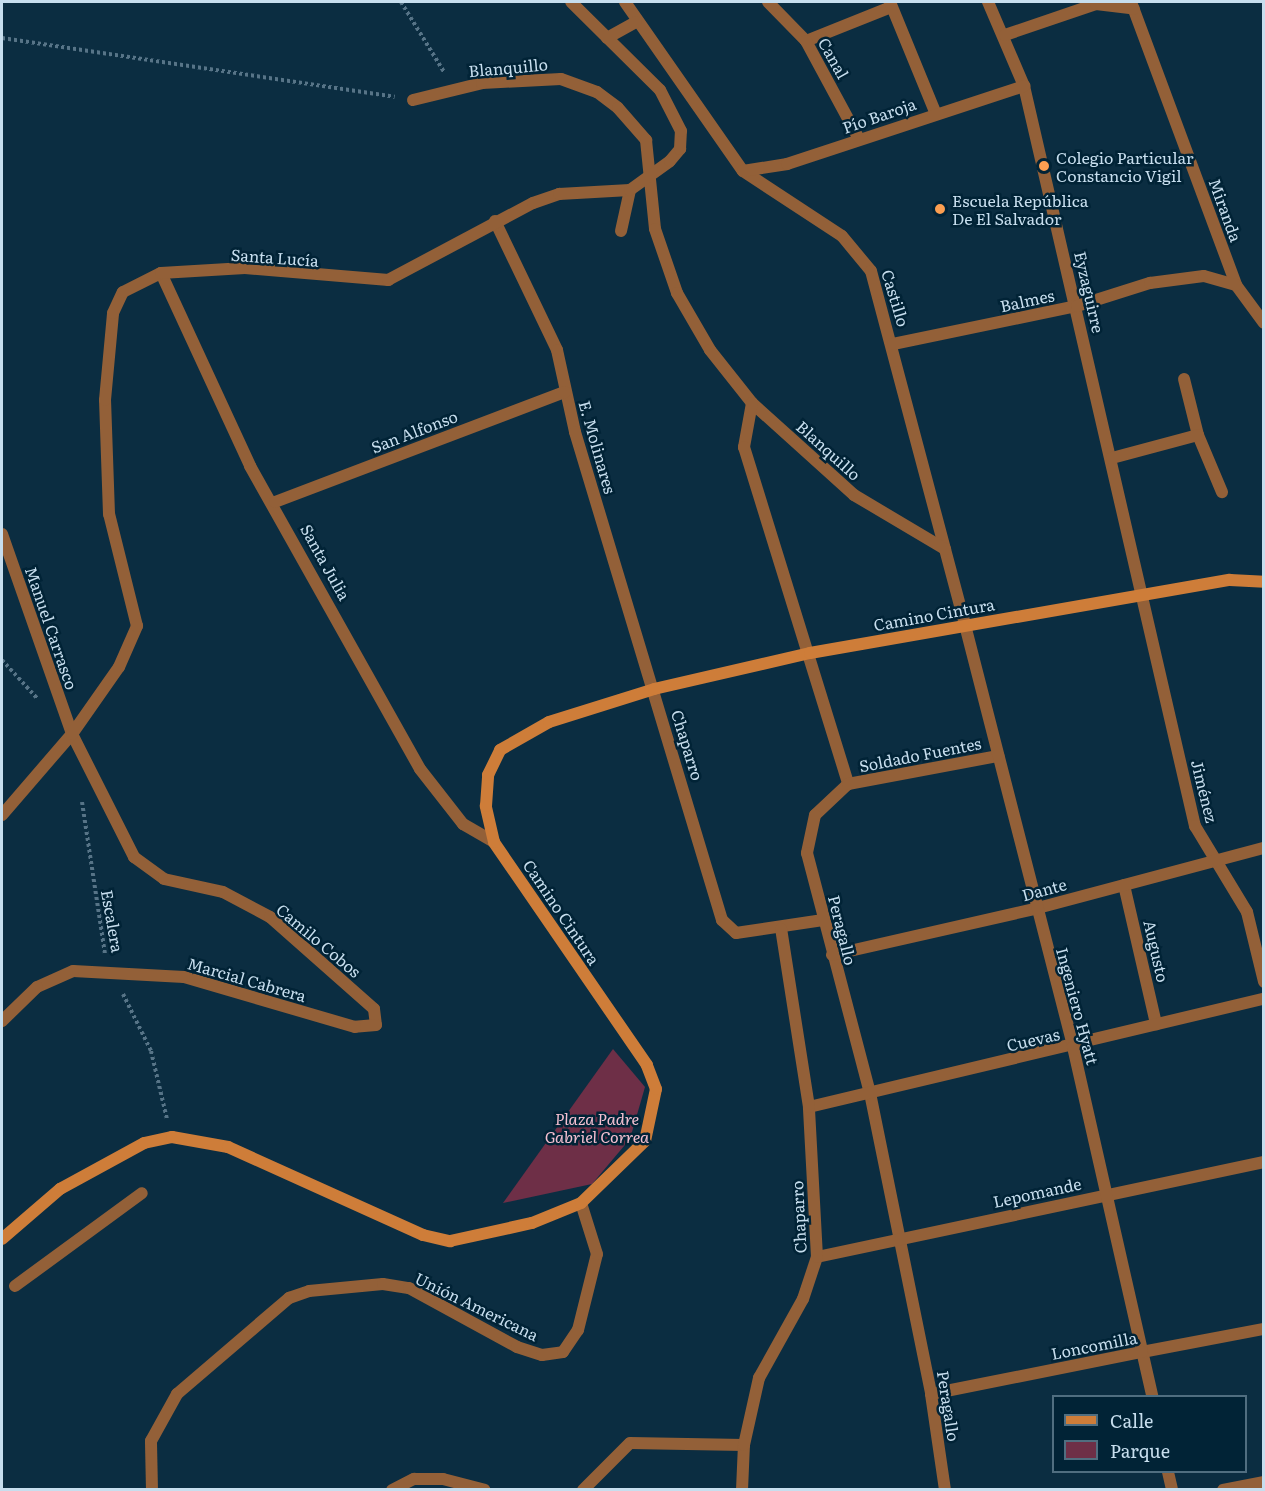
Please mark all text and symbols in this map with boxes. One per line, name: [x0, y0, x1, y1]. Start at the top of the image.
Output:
street label: Canal: [815, 34, 853, 82]
street label: Blanquillo: [467, 54, 549, 80]
street label: Pío Baroja: [840, 93, 918, 137]
place label: Colegio Particular Constancio Vigil: [1056, 147, 1194, 185]
marker: Colegio Particular Constancio Vigil: [1037, 159, 1051, 173]
street label: Miranda: [1206, 176, 1246, 244]
place label: Escuela República De El Salvador: [952, 190, 1088, 228]
marker: Escuela República De El Salvador: [933, 202, 947, 216]
street label: Santa Lucía: [230, 244, 320, 270]
street label: Eyzaguirre: [1071, 249, 1109, 335]
street label: Castillo: [878, 267, 914, 329]
street label: Balmes: [998, 285, 1056, 315]
street label: E. Molinares: [576, 398, 620, 496]
street label: San Alfonso: [368, 406, 460, 456]
street label: Blanquillo: [793, 416, 865, 484]
street label: Santa Julia: [297, 521, 355, 603]
street label: Manuel Carrasco: [22, 564, 82, 692]
street label: Camino Cintura: [872, 594, 996, 634]
street label: Chaparro: [668, 707, 708, 783]
street label: Soldado Fuentes: [857, 733, 983, 775]
street label: Jiménez: [1188, 758, 1222, 824]
street label: Camino Cintura: [520, 856, 604, 968]
street label: Dante: [1020, 874, 1068, 904]
street label: Escalera: [98, 888, 128, 954]
street label: Peragallo: [825, 893, 861, 967]
street label: Camilo Cobos: [273, 899, 365, 981]
street label: Augusto: [1141, 918, 1173, 984]
street label: Ingeniero Hyatt: [1053, 945, 1103, 1067]
street label: Marcial Cabrera: [185, 953, 309, 1005]
street label: Cuevas: [1004, 1024, 1062, 1054]
park label: Plaza Padre Gabriel Correa: [545, 1108, 649, 1146]
street label: Lepomande: [991, 1173, 1083, 1211]
street label: Chaparro: [787, 1180, 809, 1254]
street label: Unión Americana: [412, 1268, 542, 1344]
street label: Loncomilla: [1049, 1327, 1139, 1363]
street label: Peragallo: [934, 1369, 964, 1443]
legend: [1052, 1395, 1247, 1473]
text: Calle: [1110, 1407, 1153, 1434]
text: Parque: [1110, 1437, 1170, 1464]

